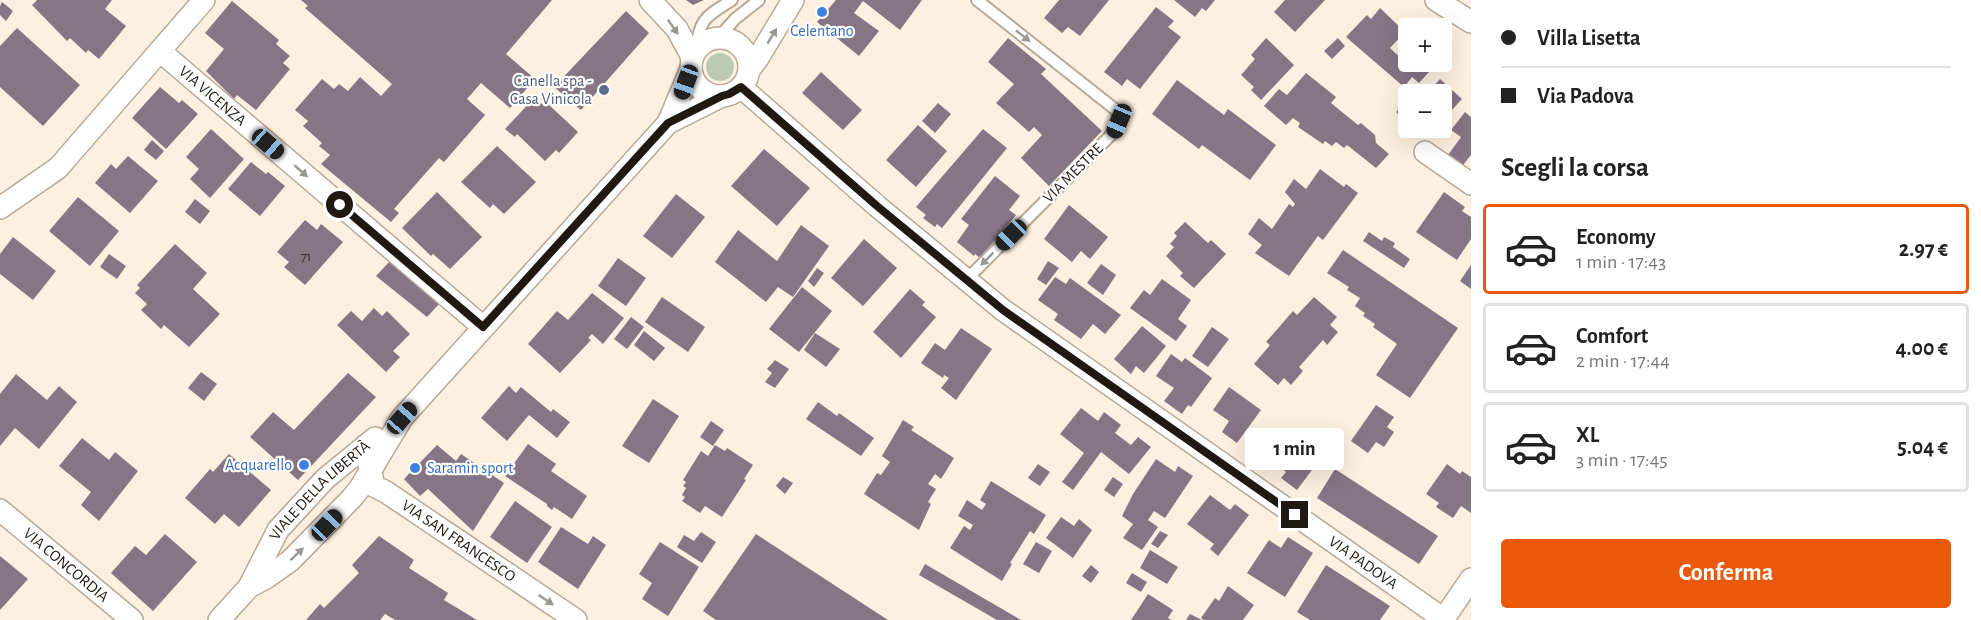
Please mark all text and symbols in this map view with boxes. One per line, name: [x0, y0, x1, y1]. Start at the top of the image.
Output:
marker: Celentano: [815, 5, 829, 19]
one-way arrow: [667, 18, 679, 34]
map controls: [1398, 18, 1452, 138]
button: +: [1398, 18, 1452, 72]
place label: Celentano: [790, 23, 854, 39]
text: Villa Lisetta: [1537, 27, 1641, 49]
one-way arrow: [767, 28, 778, 44]
one-way arrow: [1016, 30, 1031, 42]
car: [671, 62, 701, 102]
street label: VIA VICENZA: [176, 63, 249, 129]
place label: Canella spa - Casa Vinicola: [510, 73, 592, 107]
marker: Canella spa - Casa Vinicola: [597, 83, 611, 97]
button: −: [1398, 84, 1452, 138]
text: Via Padova: [1537, 85, 1634, 107]
car: [1104, 101, 1134, 141]
car: [249, 125, 287, 163]
street label: VIA MESTRE: [1040, 140, 1106, 206]
text: Scegli la corsa: [1501, 154, 1649, 181]
one-way arrow: [293, 164, 308, 177]
route start: [326, 191, 353, 218]
car: [992, 216, 1030, 254]
icon: car: [1504, 222, 1558, 276]
text: Economy: [1576, 226, 1656, 248]
text: 2.97 €: [1899, 238, 1948, 260]
house number: 71: [301, 250, 311, 264]
one-way arrow: [981, 251, 995, 265]
text: 1 min · 17:43: [1576, 252, 1666, 272]
icon: car: [1504, 321, 1558, 375]
text: Comfort: [1576, 325, 1648, 347]
text: 4.00 €: [1895, 337, 1948, 359]
text: 2 min · 17:44: [1576, 351, 1670, 371]
car: [383, 399, 421, 437]
icon: car: [1504, 420, 1558, 474]
text: XL: [1576, 424, 1599, 446]
callout: 1 min: [1246, 428, 1344, 470]
street label: VIALE DELLA LIBERTÀ: [266, 436, 373, 542]
text: 5.04 €: [1897, 436, 1948, 458]
text: 1 min: [1273, 439, 1316, 459]
text: 3 min · 17:45: [1576, 450, 1668, 470]
place label: Acquarello: [225, 457, 292, 473]
marker: Acquarello: [297, 458, 311, 472]
place label: Saramin sport: [427, 460, 513, 476]
marker: Saramin sport: [408, 461, 422, 475]
street label: VIA SAN FRANCESCO: [399, 497, 518, 585]
route end: [1281, 501, 1308, 528]
car: [308, 506, 346, 544]
street label: VIA CONCORDIA: [20, 525, 112, 605]
street label: VIA PADOVA: [1326, 533, 1401, 592]
button: Conferma: [1501, 539, 1951, 608]
one-way arrow: [290, 547, 305, 561]
one-way arrow: [537, 594, 554, 605]

